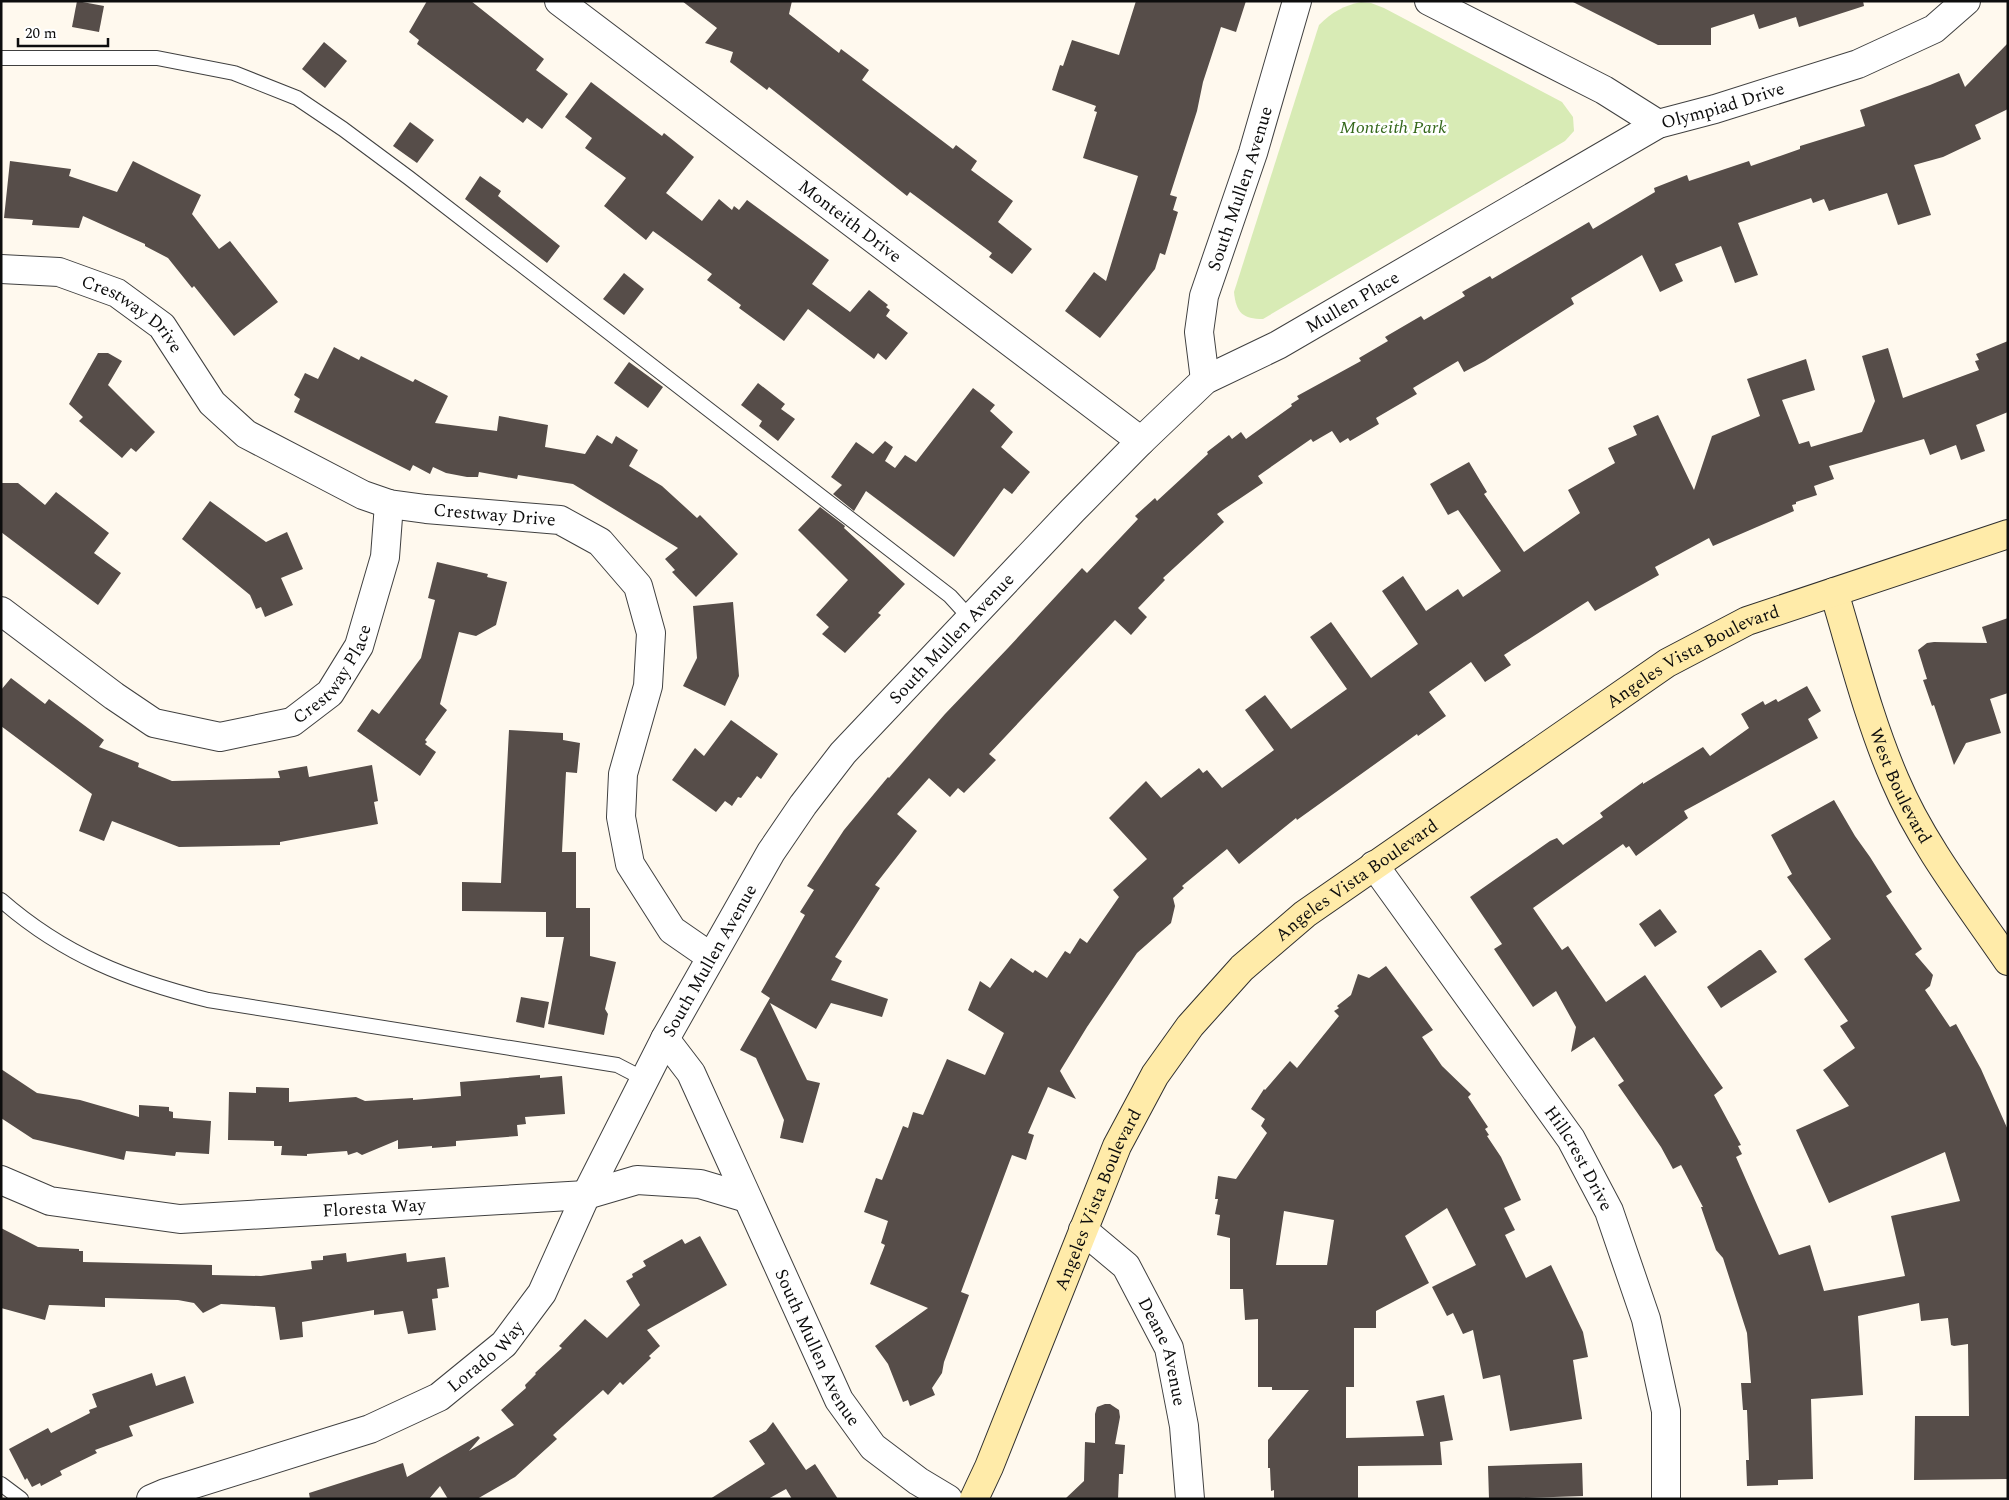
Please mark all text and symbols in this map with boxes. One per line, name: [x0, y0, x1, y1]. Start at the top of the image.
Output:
scale bar: [18, 15, 108, 47]
text: 20 m: [25, 22, 57, 45]
street label: Olympiad Drive: [1658, 74, 1788, 136]
street label: South Mullen Avenue: [1200, 103, 1279, 275]
park label: Monteith Park: [1339, 114, 1447, 141]
street label: Monteith Drive: [793, 173, 908, 269]
street label: Mullen Place: [1300, 264, 1404, 340]
street label: Crestway Drive: [78, 268, 189, 358]
street label: Crestway Drive: [432, 496, 557, 533]
street label: South Mullen Avenue: [882, 567, 1020, 710]
street label: Angeles Vista Boulevard: [1600, 598, 1783, 715]
street label: Crestway Place: [287, 621, 378, 731]
street label: West Boulevard: [1862, 724, 1939, 849]
street label: Angeles Vista Boulevard: [1269, 812, 1443, 948]
street label: South Mullen Avenue: [655, 879, 764, 1042]
street label: Hillcrest Drive: [1538, 1100, 1620, 1216]
street label: Angeles Vista Boulevard: [1047, 1104, 1148, 1295]
street label: Floresta Way: [322, 1191, 428, 1224]
street label: South Mullen Avenue: [768, 1264, 867, 1432]
street label: Deane Avenue: [1131, 1292, 1193, 1408]
street label: Lorado Way: [441, 1314, 531, 1399]

